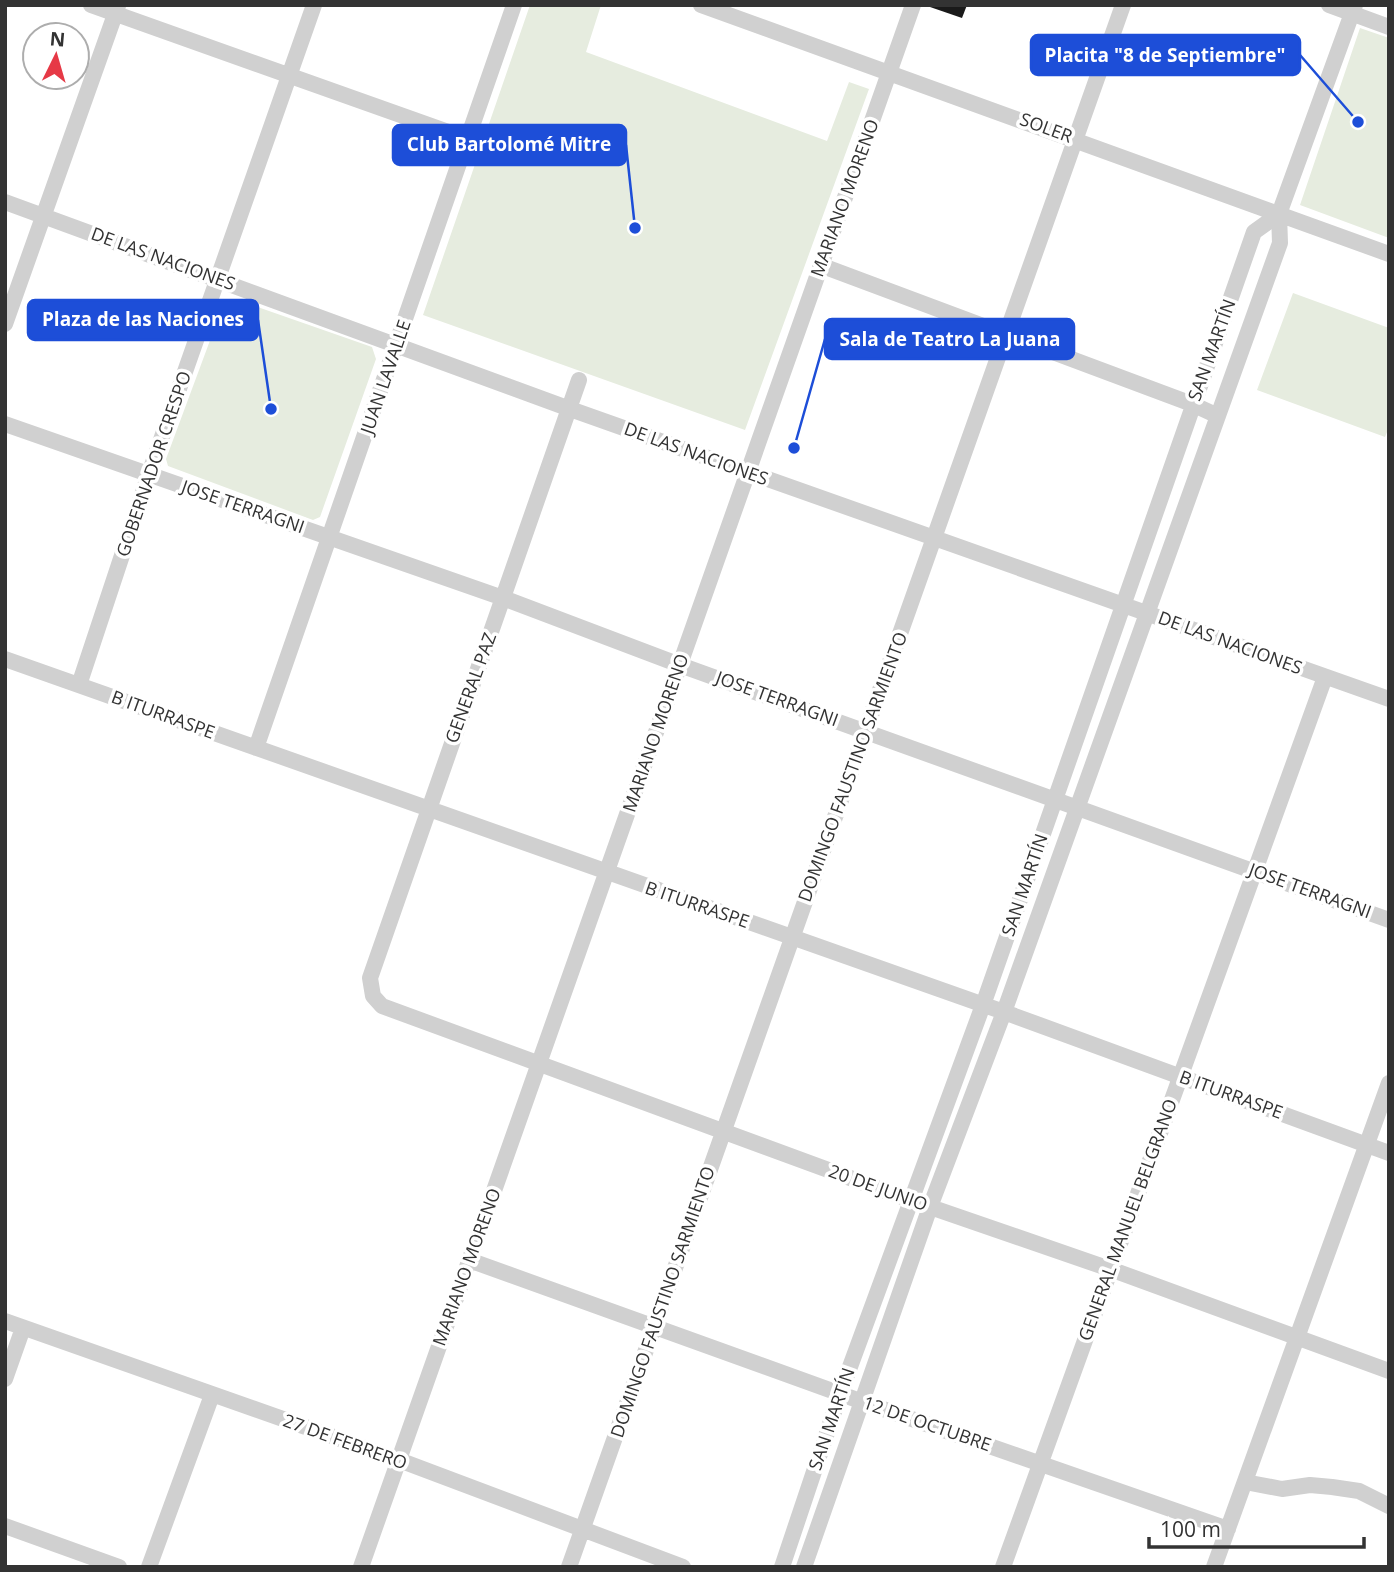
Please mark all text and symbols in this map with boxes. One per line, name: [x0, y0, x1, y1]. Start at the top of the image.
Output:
north arrow: [21, 21, 91, 91]
text: N: [49, 25, 66, 53]
callout: Placita "8 de Septiembre": [1031, 35, 1300, 75]
text: Placita "8 de Septiembre": [1045, 42, 1285, 68]
street label: SOLER: [1017, 106, 1076, 148]
street label: MARIANO MORENO: [804, 115, 884, 280]
callout: Club Bartolomé Mitre: [393, 125, 626, 165]
text: Club Bartolomé Mitre: [407, 131, 611, 157]
street label: DE LAS NACIONES: [88, 221, 239, 295]
street label: SAN MARTÍN: [1182, 295, 1241, 404]
callout: Plaza de las Naciones: [28, 300, 258, 340]
text: Plaza de las Naciones: [42, 306, 244, 332]
street label: JUAN LAVALLE: [354, 316, 416, 439]
callout: Sala de Teatro La Juana: [825, 319, 1074, 359]
text: Sala de Teatro La Juana: [840, 326, 1060, 352]
street label: GOBERNADOR CRESPO: [110, 368, 196, 560]
street label: DE LAS NACIONES: [621, 416, 772, 490]
street label: JOSE TERRAGNI: [177, 473, 308, 538]
street label: DE LAS NACIONES: [1155, 605, 1306, 679]
street label: DOMINGO FAUSTINO SARMIENTO: [792, 628, 912, 905]
street label: GENERAL PAZ: [439, 629, 501, 746]
street label: MARIANO MORENO: [617, 650, 693, 815]
street label: JOSE TERRAGNI: [711, 664, 842, 731]
street label: B ITURRASPE: [108, 684, 219, 744]
street label: SAN MARTÍN: [995, 830, 1053, 939]
street label: JOSE TERRAGNI: [1244, 856, 1375, 923]
street label: B ITURRASPE: [642, 875, 753, 933]
street label: B ITURRASPE: [1176, 1064, 1287, 1124]
street label: GENERAL MANUEL BELGRANO: [1072, 1095, 1182, 1344]
street label: 20 DE JUNIO: [826, 1158, 931, 1216]
street label: DOMINGO FAUSTINO SARMIENTO: [604, 1163, 720, 1441]
street label: MARIANO MORENO: [426, 1184, 506, 1349]
street label: SAN MARTÍN: [802, 1364, 860, 1473]
street label: 12 DE OCTUBRE: [860, 1390, 995, 1456]
street label: 27 DE FEBRERO: [280, 1408, 411, 1475]
scale bar: [1149, 1506, 1364, 1550]
text: 100 m: [1160, 1515, 1221, 1543]

